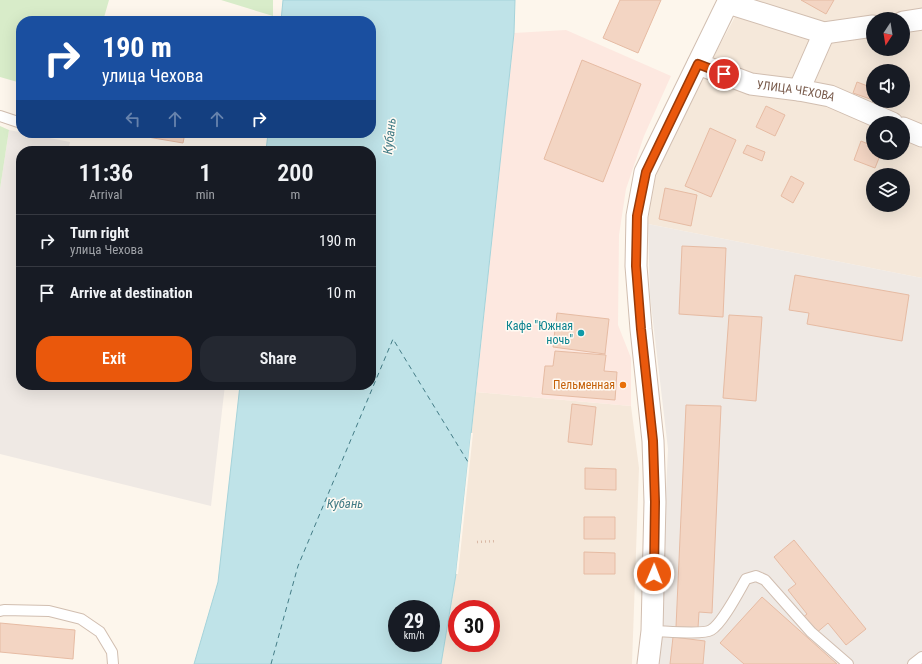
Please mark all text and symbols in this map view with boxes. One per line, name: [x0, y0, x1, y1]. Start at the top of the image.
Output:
north arrow: [866, 12, 910, 56]
map controls: [866, 12, 910, 212]
text: 190 m: [102, 31, 172, 64]
icon: right: [36, 32, 88, 84]
pin: [707, 57, 741, 91]
icon: arrive: [713, 63, 735, 85]
button: sound: [866, 64, 910, 108]
text: улица Чехова: [102, 65, 203, 86]
street label: УЛИЦА ЧЕХОВА: [756, 78, 837, 104]
icon: left: [122, 108, 144, 130]
icon: ahead: [164, 108, 186, 130]
icon: ahead: [206, 108, 228, 130]
icon: right: [248, 108, 270, 130]
button: search: [866, 116, 910, 160]
water label: Кубань: [380, 117, 399, 155]
text: 11:36: [79, 159, 133, 187]
text: 1: [199, 159, 211, 187]
text: 200: [277, 159, 313, 187]
button: layers: [866, 168, 910, 212]
text: Arrival: [89, 187, 122, 202]
text: min: [196, 187, 215, 202]
text: m: [290, 187, 300, 202]
text: Turn right: [70, 224, 129, 242]
icon: right: [36, 230, 58, 252]
text: 190 m: [319, 232, 356, 250]
text: улица Чехова: [70, 242, 143, 257]
icon: arrive: [36, 282, 58, 304]
text: Arrive at destination: [70, 284, 193, 302]
text: 10 m: [326, 284, 356, 302]
place label: Кафе "Южная ночь": [506, 319, 573, 347]
marker: Кафе "Южная ночь": [576, 328, 586, 338]
button: Exit: [36, 336, 192, 382]
button: Share: [200, 336, 356, 382]
place label: Пельменная: [553, 378, 615, 392]
marker: Пельменная: [618, 380, 628, 390]
water label: Кубань: [327, 496, 363, 511]
position arrow: [633, 553, 675, 595]
speed limit sign: 30: [448, 600, 500, 652]
text: 29: [404, 609, 424, 633]
text: km/h: [404, 630, 424, 641]

